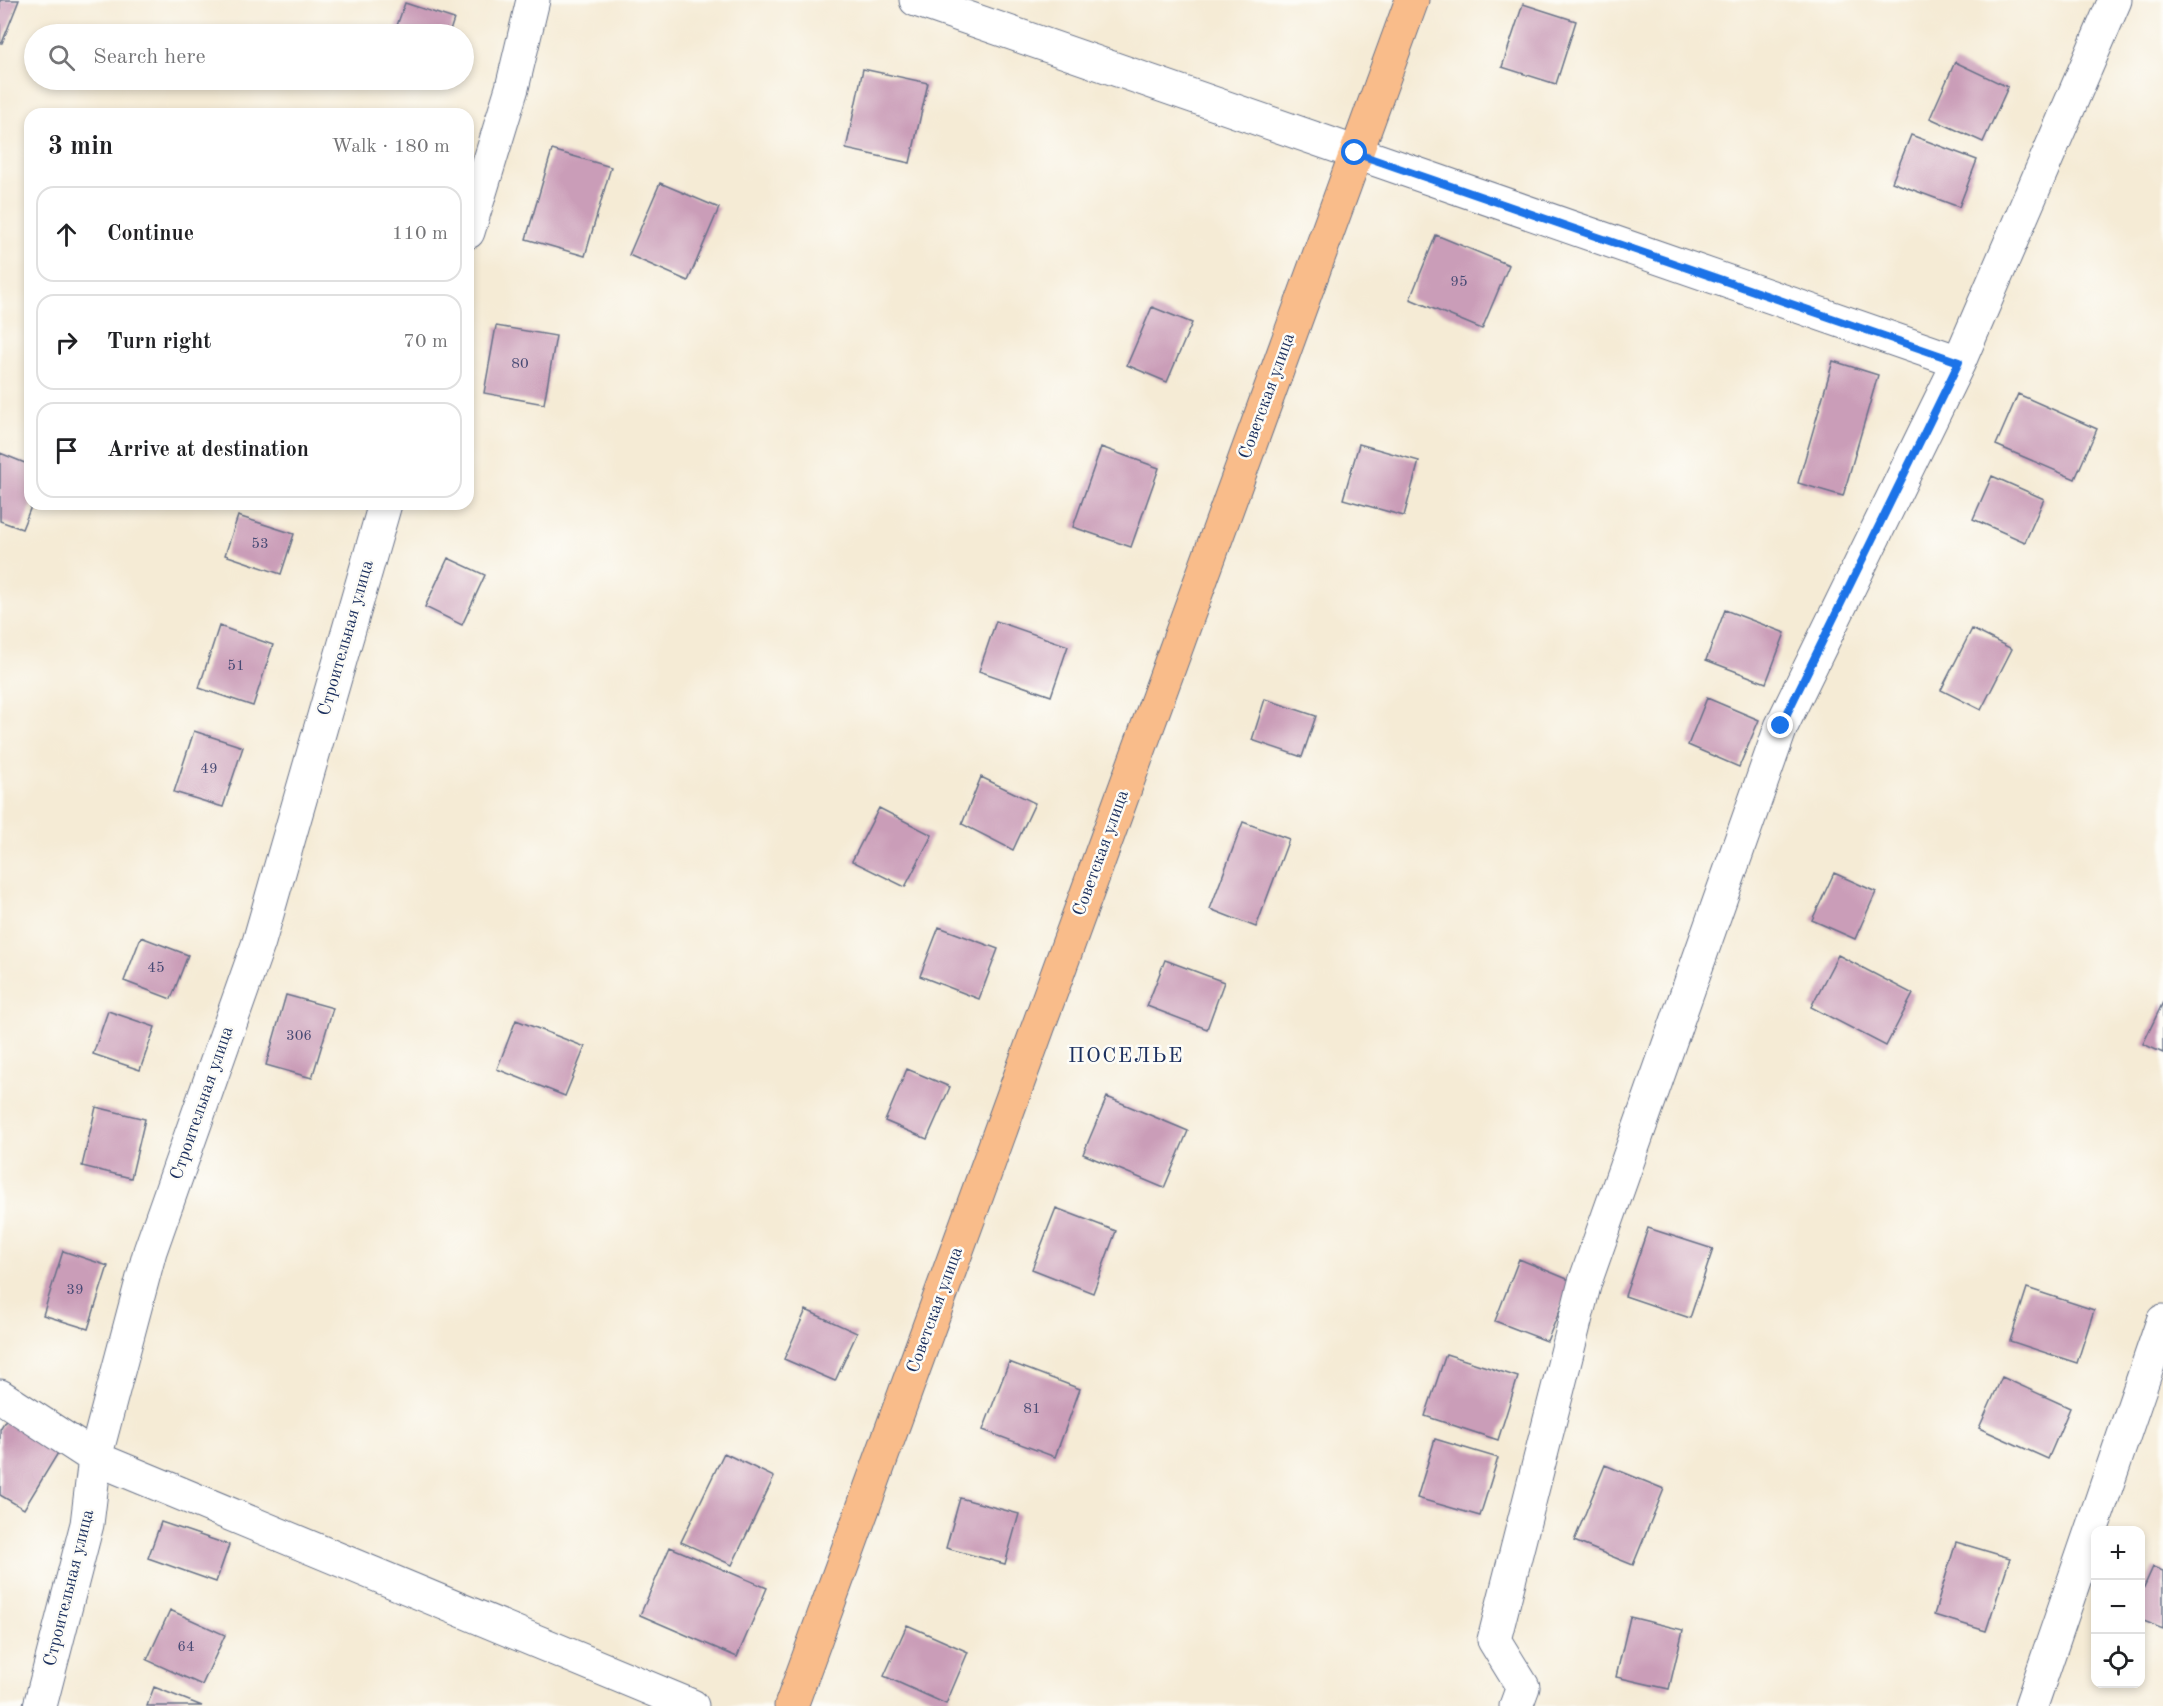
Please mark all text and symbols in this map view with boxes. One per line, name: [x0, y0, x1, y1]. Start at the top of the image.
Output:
search box: [24, 24, 474, 90]
icon: search: [45, 41, 78, 74]
text: Search here: [93, 46, 206, 68]
text: 3 min: [48, 134, 113, 160]
text: Walk · 180 m: [331, 137, 450, 157]
route start: [1341, 139, 1367, 165]
icon: ahead: [50, 218, 83, 251]
text: Continue: [107, 223, 194, 245]
text: 110 m: [392, 224, 448, 244]
house number: 95: [1450, 275, 1468, 290]
icon: right: [50, 326, 83, 359]
text: Turn right: [107, 331, 211, 353]
street label: Советская улица: [1236, 331, 1298, 461]
text: 70 m: [403, 332, 448, 352]
house number: 80: [511, 357, 529, 372]
icon: arrive: [50, 434, 83, 467]
text: Arrive at destination: [107, 439, 309, 461]
house number: 53: [251, 537, 269, 552]
street label: Строительная улица: [315, 558, 377, 718]
house number: 51: [227, 659, 245, 674]
route end: [1767, 712, 1793, 738]
house number: 49: [200, 762, 218, 777]
street label: Советская улица: [1070, 788, 1132, 918]
house number: 45: [147, 961, 165, 976]
street label: Строительная улица: [167, 1024, 237, 1182]
house number: 306: [286, 1029, 312, 1044]
district label: ПОСЕЛЬЕ: [1068, 1046, 1184, 1067]
street label: Советская улица: [904, 1245, 966, 1375]
house number: 39: [66, 1283, 84, 1298]
house number: 81: [1023, 1402, 1041, 1417]
street label: Строительная улица: [41, 1508, 97, 1668]
map controls: [2091, 1526, 2145, 1688]
button: +: [2091, 1526, 2145, 1580]
button: −: [2091, 1580, 2145, 1634]
button: locate: [2091, 1634, 2145, 1688]
house number: 64: [177, 1640, 195, 1655]

